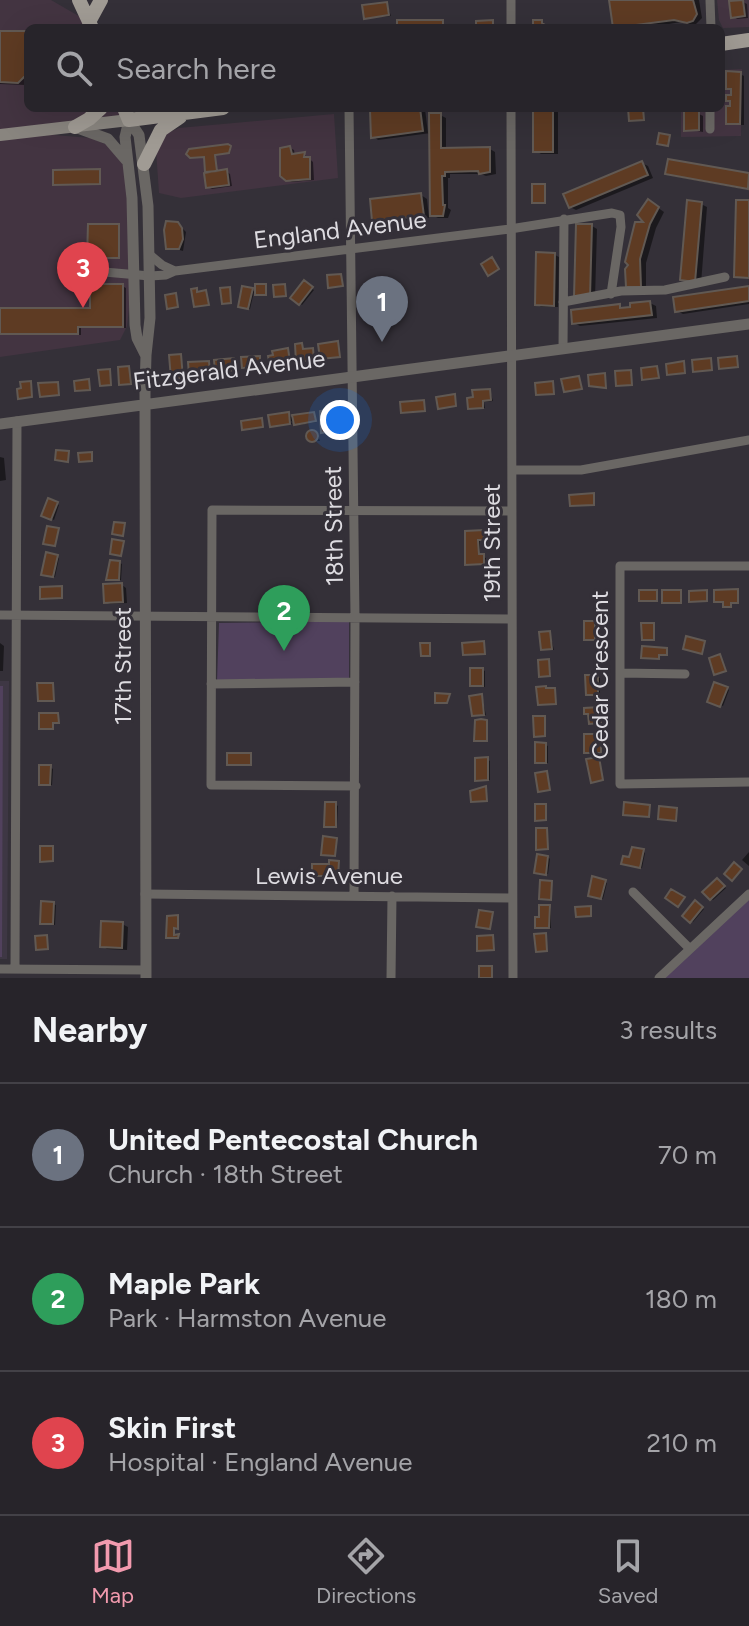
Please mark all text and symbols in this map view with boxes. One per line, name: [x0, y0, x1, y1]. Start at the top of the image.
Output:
search box: [24, 24, 725, 112]
icon: search: [52, 46, 96, 90]
text: Search here: [116, 50, 276, 87]
street label: England Avenue: [252, 205, 428, 254]
pin: 3: [57, 242, 109, 308]
pin: 1: [356, 276, 408, 342]
street label: Fitzgerald Avenue: [131, 343, 327, 396]
your location: [320, 400, 360, 440]
street label: 18th Street: [318, 466, 349, 586]
street label: 19th Street: [477, 483, 506, 603]
pin: 2: [258, 585, 310, 651]
street label: Cedar Crescent: [585, 590, 614, 760]
street label: 17th Street: [108, 607, 137, 725]
street label: Lewis Avenue: [255, 861, 403, 890]
text: Nearby: [32, 1010, 147, 1051]
text: 3 results: [619, 1014, 717, 1046]
text: United Pentecostal Church: [108, 1121, 478, 1158]
text: 1: [53, 1139, 63, 1171]
text: 70 m: [658, 1139, 717, 1171]
text: Church · 18th Street: [108, 1158, 343, 1190]
text: Maple Park: [108, 1265, 260, 1302]
text: 2: [50, 1283, 66, 1315]
text: 180 m: [645, 1283, 717, 1315]
text: Park · Harmston Avenue: [108, 1302, 386, 1334]
text: Skin First: [108, 1409, 236, 1446]
text: 3: [51, 1427, 65, 1459]
text: 210 m: [647, 1427, 717, 1459]
text: Hospital · England Avenue: [108, 1446, 413, 1478]
tab: Map: [91, 1534, 135, 1609]
tab: Directions: [316, 1534, 416, 1609]
tab: Saved: [598, 1534, 658, 1609]

